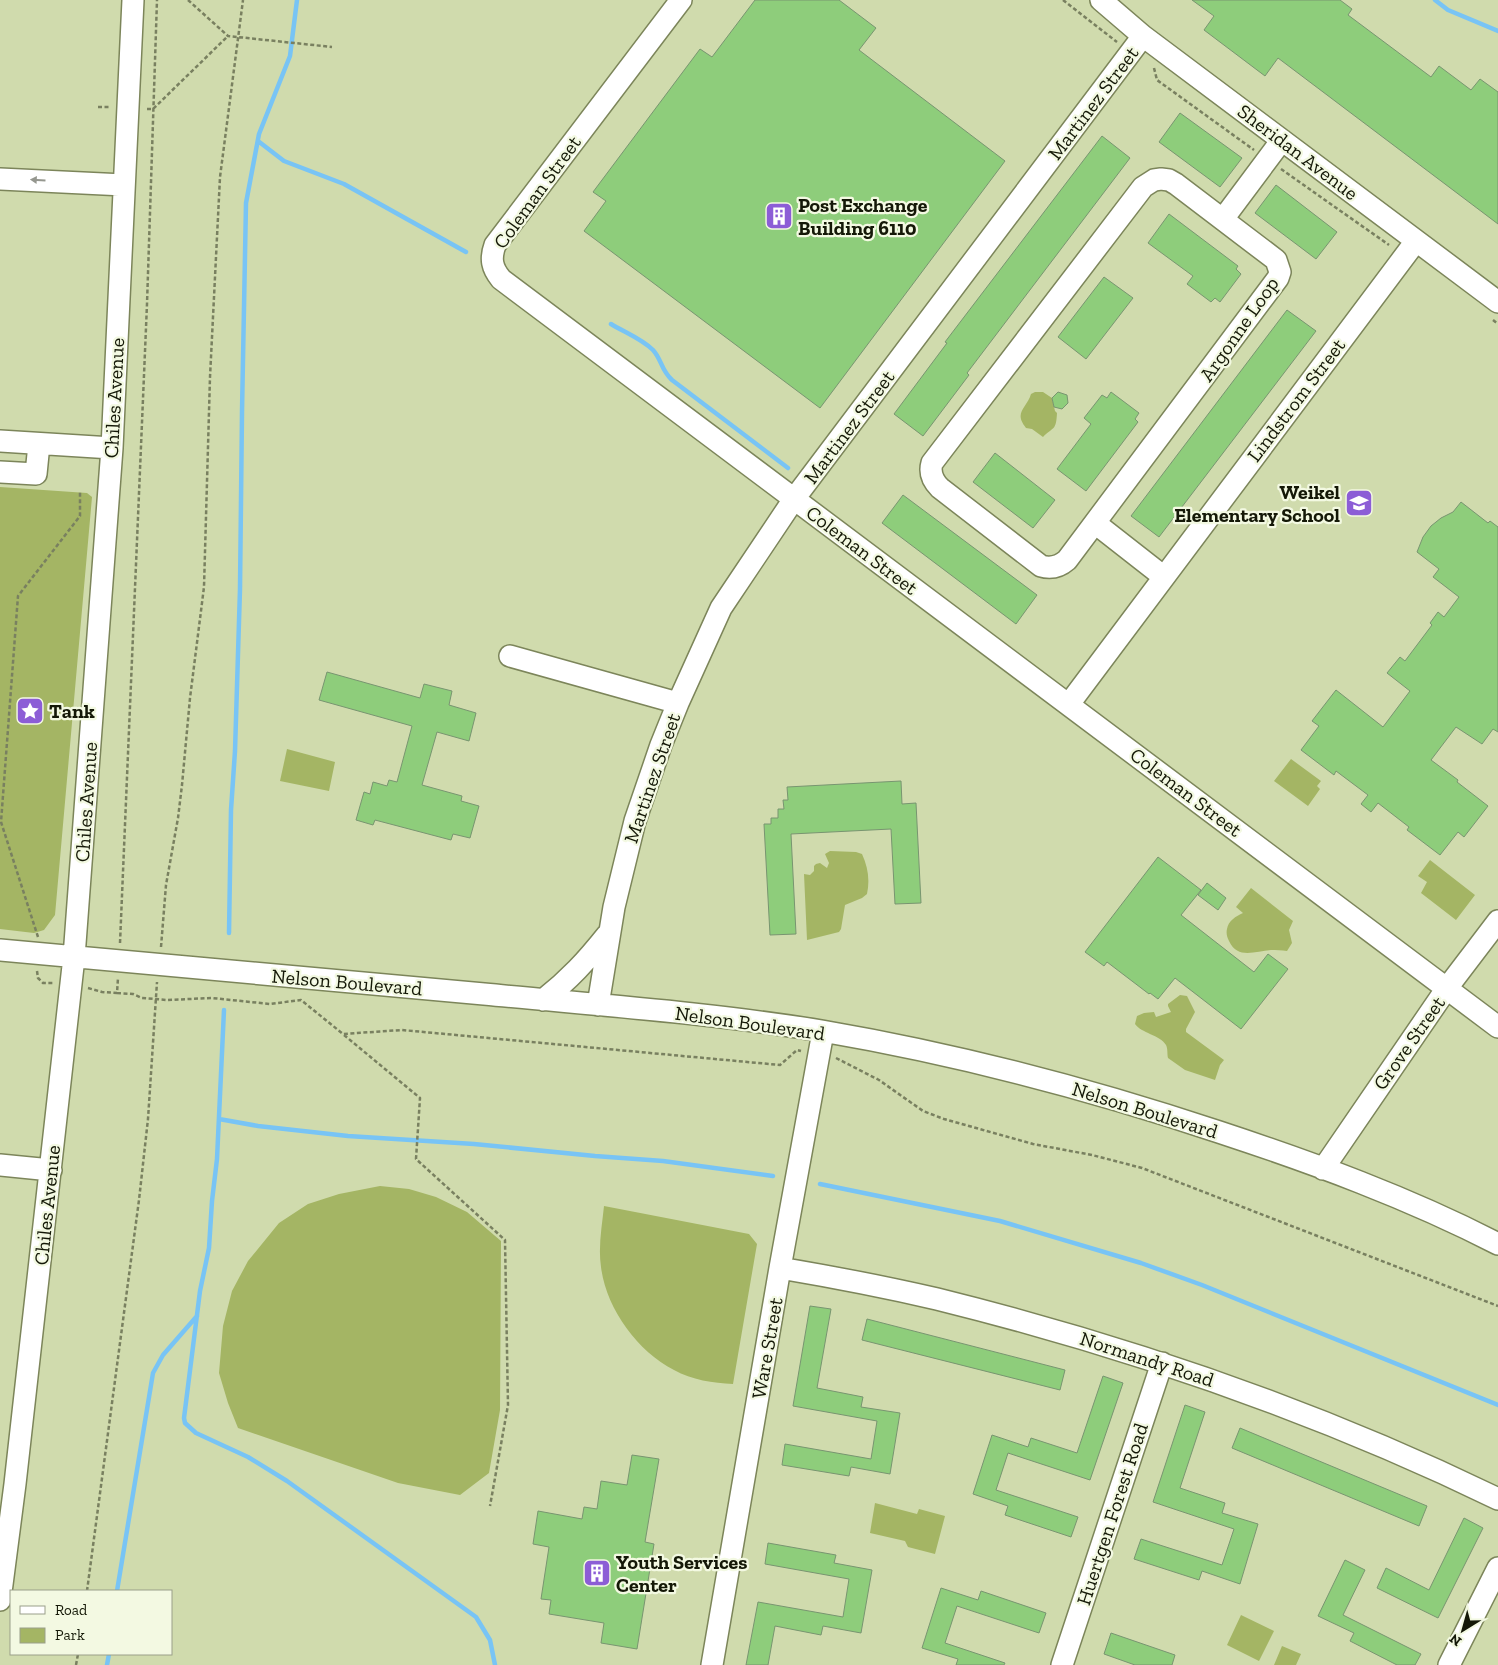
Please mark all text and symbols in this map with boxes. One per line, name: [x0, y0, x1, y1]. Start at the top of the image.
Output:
street label: Martinez Street: [1043, 41, 1144, 164]
street label: Sheridan Avenue: [1233, 99, 1363, 205]
street label: Coleman Street: [488, 130, 586, 253]
one-way arrow: [30, 176, 46, 184]
place label: Post Exchange Building 6110: [798, 193, 928, 240]
building icon: Post Exchange Building 6110: [764, 201, 794, 231]
street label: Argonne Loop: [1194, 272, 1284, 386]
street label: Lindstrom Street: [1242, 333, 1351, 466]
street label: Chiles Avenue: [99, 337, 129, 459]
street label: Martinez Street: [799, 365, 900, 488]
place label: Weikel Elementary School: [1174, 480, 1340, 527]
school or university icon: Weikel Elementary School: [1344, 488, 1374, 518]
street label: Coleman Street: [801, 500, 923, 600]
place icon: Tank: [15, 696, 45, 726]
place label: Tank: [49, 699, 95, 723]
street label: Martinez Street: [619, 709, 686, 846]
street label: Chiles Avenue: [70, 741, 102, 863]
street label: Coleman Street: [1125, 742, 1247, 842]
street label: Nelson Boulevard: [271, 963, 423, 1001]
street label: Grove Street: [1368, 991, 1450, 1094]
street label: Nelson Boulevard: [673, 1001, 827, 1045]
street label: Nelson Boulevard: [1069, 1076, 1221, 1144]
street label: Chiles Avenue: [29, 1144, 65, 1266]
street label: Ware Street: [746, 1295, 788, 1401]
street label: Normandy Road: [1077, 1326, 1217, 1392]
street label: Huertgen Forest Road: [1071, 1420, 1153, 1608]
place label: Youth Services Center: [616, 1550, 747, 1597]
building icon: Youth Services Center: [582, 1558, 612, 1588]
legend: [10, 1590, 172, 1655]
text: Road: [55, 1601, 88, 1619]
north arrow: [1438, 1605, 1488, 1655]
text: Park: [55, 1626, 85, 1644]
text: N: [1446, 1630, 1465, 1650]

